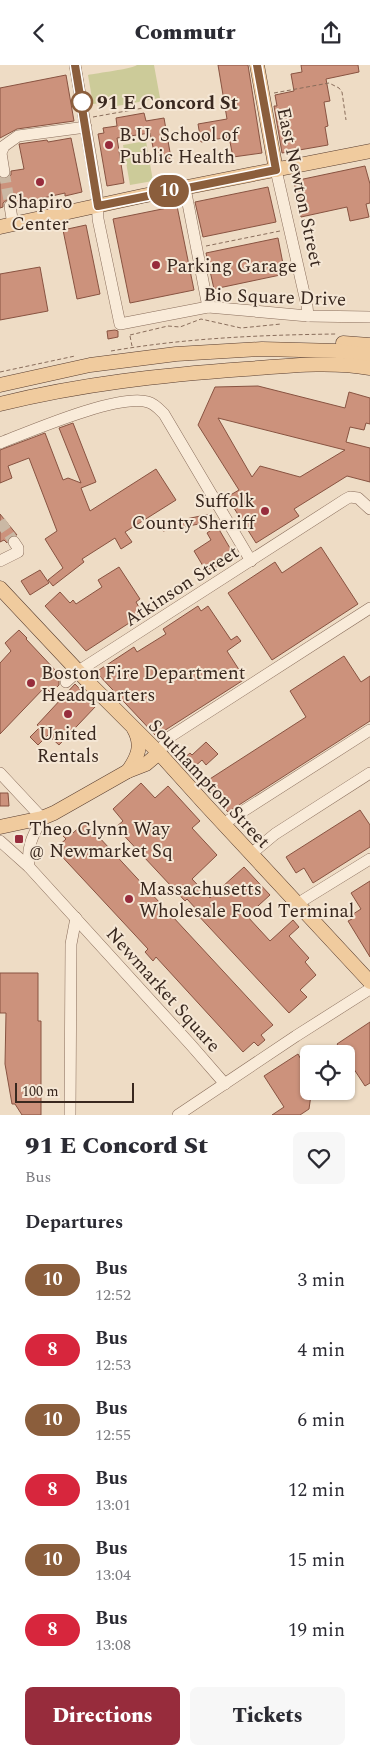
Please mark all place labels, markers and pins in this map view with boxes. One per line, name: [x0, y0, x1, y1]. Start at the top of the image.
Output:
place label: 91 E Concord St: [97, 89, 238, 118]
marker: 91 E Concord St: [71, 91, 93, 113]
place label: B.U. School of Public Health: [119, 121, 240, 172]
marker: B.U. School of Public Health: [103, 139, 115, 151]
marker: Shapiro Center: [34, 176, 46, 188]
place label: Shapiro Center: [8, 188, 72, 239]
place label: Parking Garage: [166, 252, 297, 281]
marker: Parking Garage: [150, 259, 162, 271]
place label: Suffolk County Sheriff: [132, 487, 257, 538]
marker: Suffolk County Sheriff: [259, 505, 271, 517]
place label: Boston Fire Department Headquarters: [41, 659, 246, 710]
marker: Boston Fire Department Headquarters: [25, 677, 37, 689]
marker: United Rentals: [62, 708, 74, 720]
place label: United Rentals: [37, 720, 99, 771]
place label: Theo Glynn Way @ Newmarket Sq: [29, 815, 173, 866]
marker: Theo Glynn Way @ Newmarket Sq: [13, 833, 25, 845]
place label: Massachusetts Wholesale Food Terminal: [139, 875, 354, 926]
marker: Massachusetts Wholesale Food Terminal: [123, 893, 135, 905]

